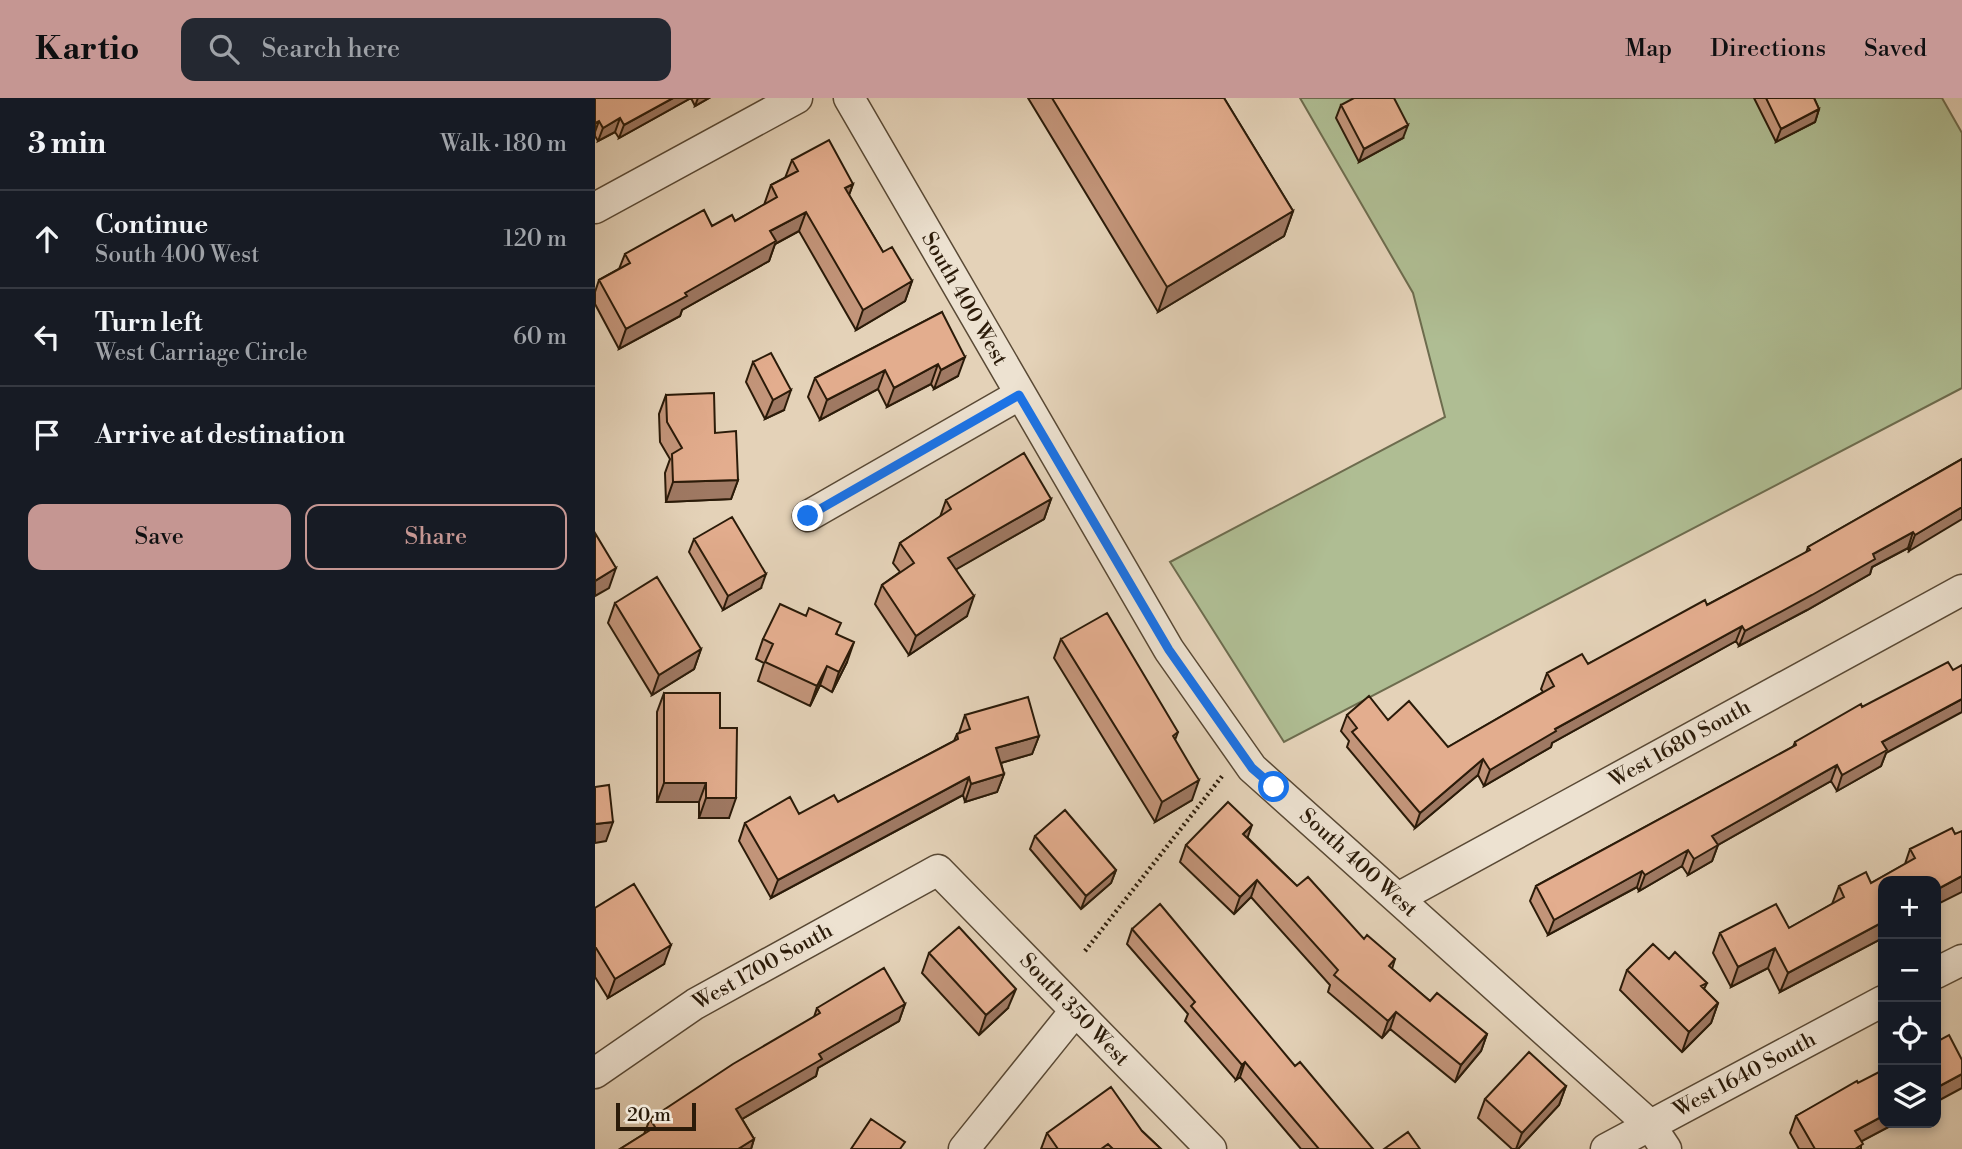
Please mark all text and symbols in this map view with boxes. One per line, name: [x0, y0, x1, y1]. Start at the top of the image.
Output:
search box: [181, 18, 671, 81]
text: Kartio: [35, 29, 139, 70]
icon: search: [205, 30, 243, 68]
text: Search here: [261, 33, 400, 65]
text: Map: [1625, 34, 1672, 64]
text: Directions: [1710, 34, 1826, 64]
text: Saved: [1864, 34, 1927, 64]
text: 3 min: [28, 125, 106, 163]
text: Walk · 180 m: [440, 130, 567, 158]
text: Continue: [95, 209, 208, 241]
icon: ahead: [28, 220, 66, 258]
text: 120 m: [503, 225, 567, 253]
street label: South 400 West: [915, 227, 1013, 371]
text: South 400 West: [95, 241, 259, 269]
text: Turn left: [95, 307, 203, 339]
icon: left: [28, 318, 66, 356]
text: 60 m: [513, 323, 567, 351]
text: West Carriage Circle: [95, 339, 308, 367]
icon: arrive: [28, 416, 66, 454]
text: Arrive at destination: [95, 419, 345, 451]
route end: [792, 500, 823, 531]
button: Save: [28, 504, 291, 570]
button: Share: [305, 504, 567, 570]
street label: West 1680 South: [1604, 694, 1756, 794]
route start: [1258, 771, 1289, 802]
street label: South 400 West: [1294, 803, 1423, 923]
map controls: [1878, 876, 1941, 1128]
button: +: [1878, 876, 1941, 939]
street label: West 1700 South: [688, 918, 838, 1017]
button: −: [1878, 939, 1941, 1002]
street label: South 350 West: [1014, 948, 1135, 1072]
button: locate: [1878, 1002, 1941, 1065]
street label: West 1640 South: [1668, 1026, 1821, 1124]
button: layers: [1878, 1065, 1941, 1128]
scale bar: [616, 1100, 697, 1132]
text: 20 m: [627, 1103, 671, 1127]

